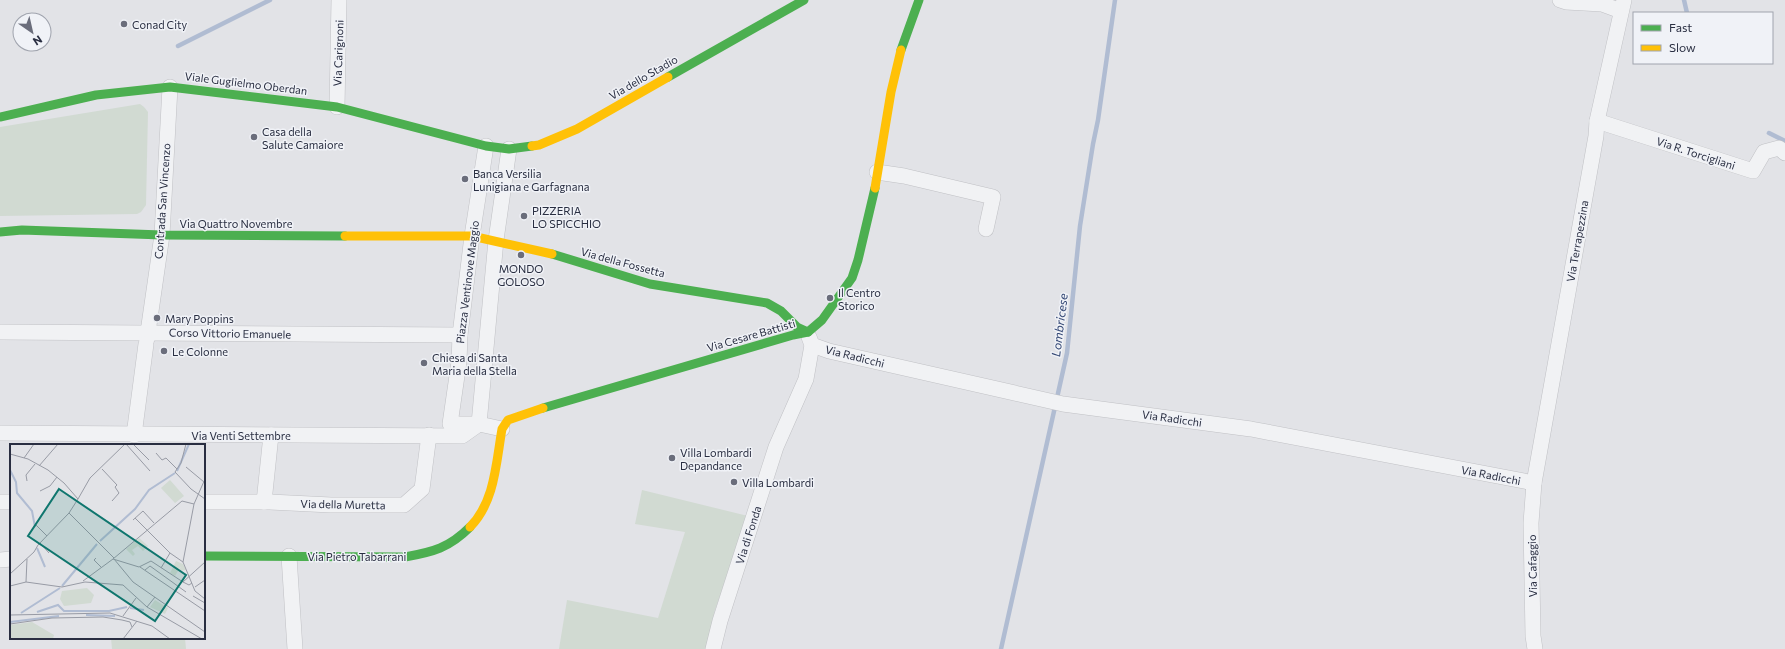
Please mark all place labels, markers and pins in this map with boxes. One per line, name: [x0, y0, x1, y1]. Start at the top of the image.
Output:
place label: Conad City: [132, 18, 187, 31]
marker: Conad City: [119, 19, 129, 29]
place label: Casa della Salute Camaiore: [262, 125, 344, 151]
marker: Casa della Salute Camaiore: [249, 132, 259, 142]
place label: Banca Versilia Lunigiana e Garfagnana: [473, 167, 589, 193]
marker: Banca Versilia Lunigiana e Garfagnana: [460, 174, 470, 184]
place label: PIZZERIA LO SPICCHIO: [532, 204, 601, 230]
marker: PIZZERIA LO SPICCHIO: [519, 211, 529, 221]
marker: MONDO GOLOSO: [516, 250, 526, 260]
place label: MONDO GOLOSO: [497, 262, 545, 288]
place label: Il Centro Storico: [838, 286, 881, 312]
marker: Il Centro Storico: [825, 293, 835, 303]
place label: Mary Poppins: [165, 312, 234, 325]
marker: Mary Poppins: [152, 313, 162, 323]
place label: Le Colonne: [172, 345, 228, 358]
marker: Le Colonne: [159, 346, 169, 356]
place label: Chiesa di Santa Maria della Stella: [432, 351, 517, 377]
marker: Chiesa di Santa Maria della Stella: [419, 358, 429, 368]
place label: Villa Lombardi Depandance: [680, 446, 752, 472]
marker: Villa Lombardi Depandance: [667, 453, 677, 463]
place label: Villa Lombardi: [742, 476, 814, 489]
marker: Villa Lombardi: [729, 477, 739, 487]

